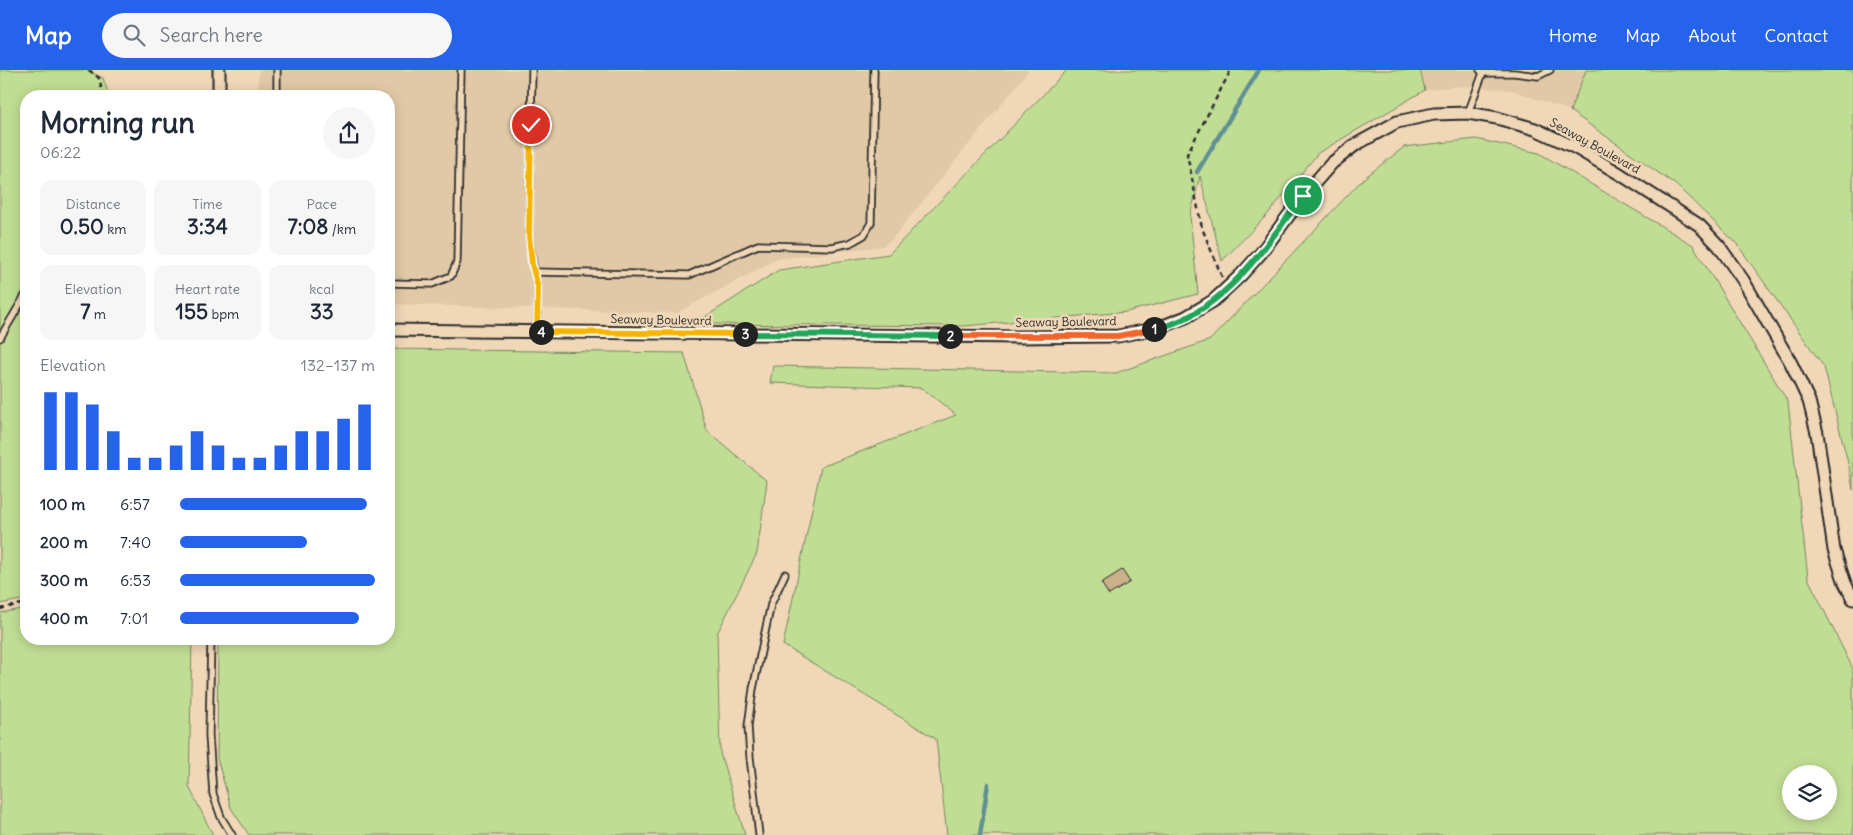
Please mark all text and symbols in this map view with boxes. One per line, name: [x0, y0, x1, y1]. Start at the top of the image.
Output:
search box: [102, 13, 452, 58]
text: Map: [25, 20, 72, 50]
icon: search: [120, 21, 148, 49]
text: Search here: [160, 23, 263, 47]
text: Home: [1549, 24, 1597, 47]
text: Map: [1625, 24, 1660, 47]
text: About: [1688, 24, 1736, 47]
text: Contact: [1764, 24, 1828, 47]
pin: [510, 104, 552, 146]
text: Morning run: [40, 105, 195, 141]
button: share: [323, 107, 375, 159]
icon: check: [517, 111, 545, 139]
street label: Seaway Boulevard: [1547, 114, 1643, 177]
text: 06:22: [40, 142, 81, 162]
pin: [1282, 175, 1324, 217]
icon: arrive: [1289, 182, 1317, 210]
text: Distance: [66, 195, 121, 213]
text: Time: [192, 195, 223, 213]
text: Pace: [307, 195, 337, 213]
text: 0.50: [60, 213, 104, 240]
text: 3:34: [187, 213, 228, 240]
text: 7:08: [287, 213, 328, 240]
text: km: [104, 220, 127, 238]
text: /km: [328, 220, 356, 238]
text: Elevation: [64, 280, 122, 298]
text: Heart rate: [175, 280, 240, 298]
text: kcal: [309, 280, 334, 298]
text: 7: [80, 298, 91, 325]
text: 155: [176, 298, 208, 325]
text: 33: [310, 298, 334, 325]
text: m: [91, 305, 106, 323]
text: bpm: [208, 305, 239, 323]
street label: Seaway Boulevard: [610, 311, 712, 328]
street label: Seaway Boulevard: [1015, 313, 1117, 330]
pin: 1: [1142, 316, 1166, 342]
pin: 4: [528, 320, 554, 344]
text: 1: [1152, 320, 1157, 338]
pin: 3: [732, 322, 758, 346]
text: 4: [537, 323, 546, 341]
pin: 2: [938, 324, 962, 348]
text: 3: [742, 325, 749, 343]
text: 2: [947, 327, 954, 345]
text: Elevation: [40, 355, 106, 375]
text: 132–137 m: [301, 355, 375, 375]
text: 100 m: [40, 494, 85, 514]
text: 6:57: [120, 494, 150, 514]
text: 200 m: [40, 532, 88, 552]
text: 7:40: [120, 532, 151, 552]
text: 300 m: [40, 570, 88, 590]
text: 6:53: [120, 570, 151, 590]
text: 400 m: [40, 608, 88, 628]
text: 7:01: [120, 608, 148, 628]
map controls: [1782, 765, 1837, 820]
button: layers: [1782, 765, 1837, 820]

